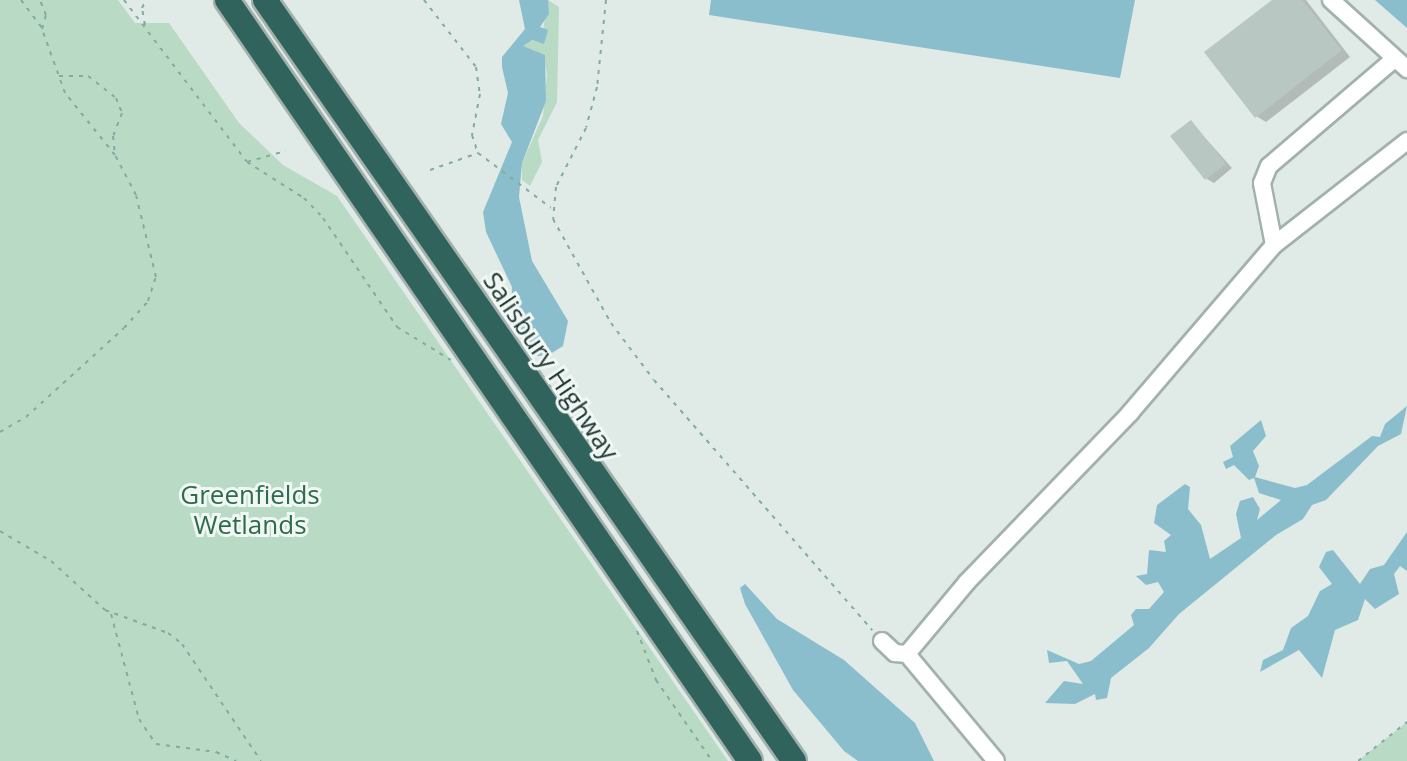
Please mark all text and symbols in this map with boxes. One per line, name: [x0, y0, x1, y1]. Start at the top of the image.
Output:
street label: Salisbury Highway: [477, 266, 625, 466]
park label: Greenfields Wetlands: [180, 479, 320, 540]

